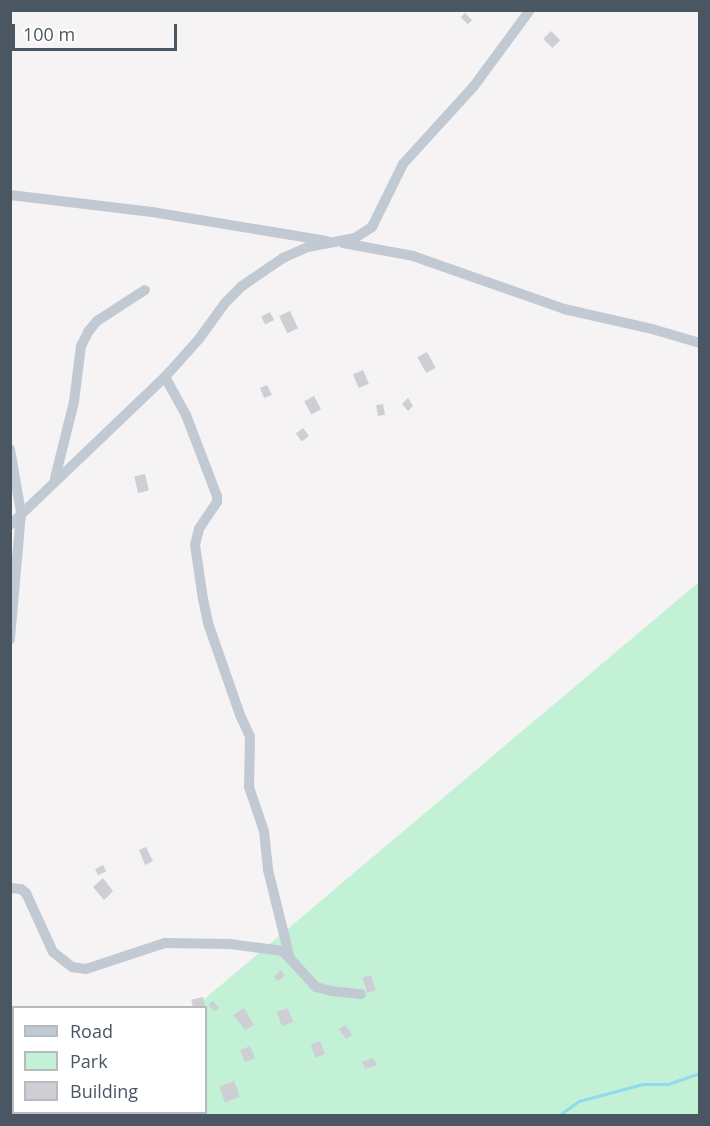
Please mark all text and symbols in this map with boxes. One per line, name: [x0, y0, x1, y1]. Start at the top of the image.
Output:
scale bar: [15, 12, 180, 50]
text: 100 m: [23, 22, 75, 46]
legend: [12, 1006, 207, 1114]
text: Road: [70, 1019, 113, 1043]
text: Park: [70, 1049, 108, 1073]
text: Building: [70, 1079, 138, 1103]

